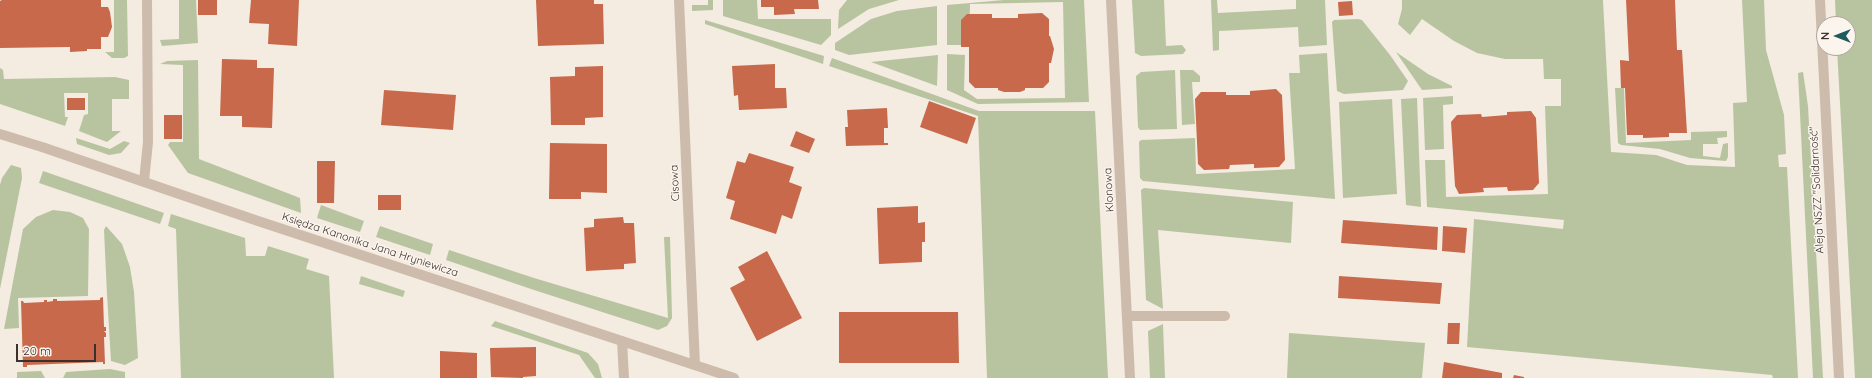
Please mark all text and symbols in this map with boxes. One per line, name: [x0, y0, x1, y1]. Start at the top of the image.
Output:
north arrow: [1816, 16, 1856, 56]
text: N: [1818, 32, 1832, 40]
street label: Aleja NSZZ "Solidarność": [1807, 126, 1827, 254]
street label: Cisowa: [667, 165, 683, 201]
street label: Klonowa: [1101, 167, 1117, 213]
street label: Księdza Kanonika Jana Hryniewicza: [280, 210, 460, 280]
scale bar: [18, 336, 98, 362]
text: 20 m: [23, 343, 51, 358]

